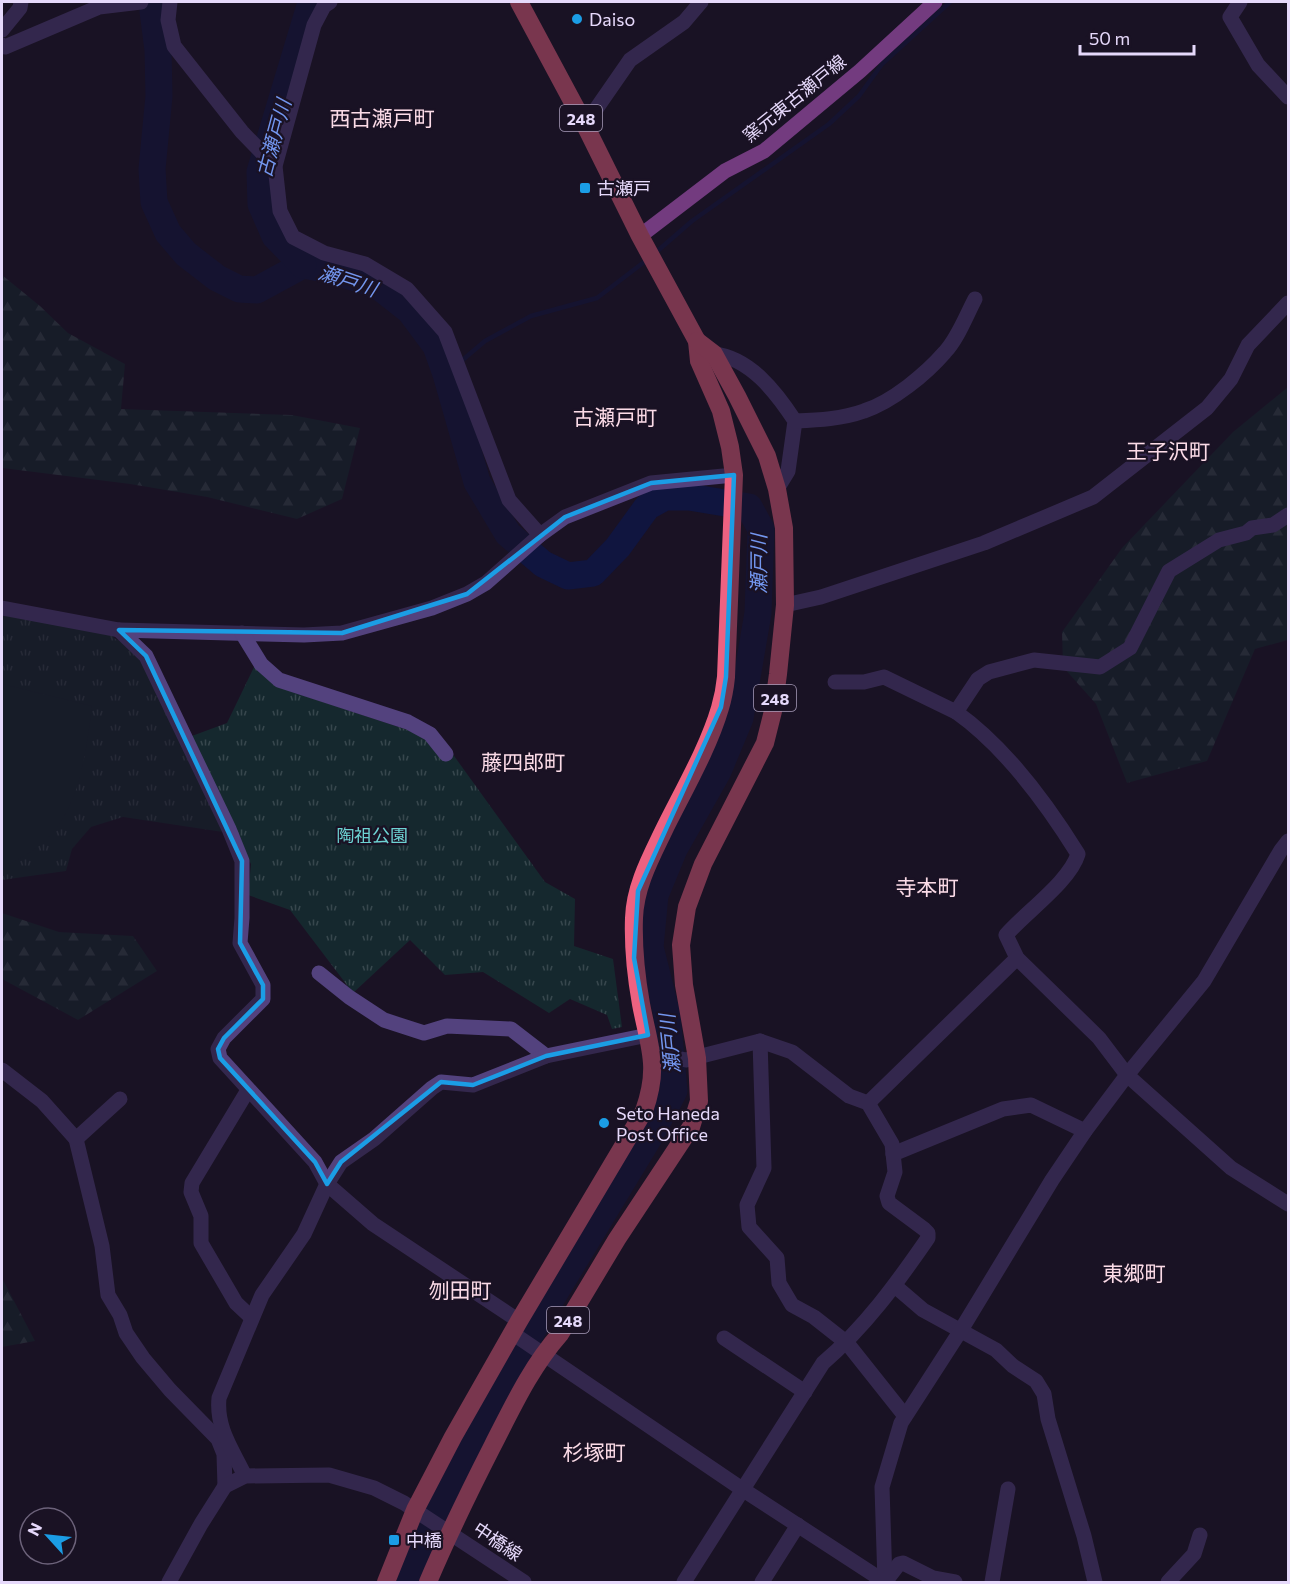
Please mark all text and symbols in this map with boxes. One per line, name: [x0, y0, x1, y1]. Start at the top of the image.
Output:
place label: Daiso: [589, 8, 635, 30]
marker: Daiso: [570, 12, 584, 26]
scale bar: [1080, 18, 1194, 56]
text: 50 m: [1089, 27, 1130, 49]
street label: 窯元東古瀬戸線: [738, 50, 850, 146]
water label: 古瀬戸川: [251, 94, 295, 180]
district label: 西古瀬戸町: [330, 105, 435, 130]
road number: 248: [560, 105, 602, 131]
place label: 古瀬戸: [597, 177, 651, 199]
marker: 古瀬戸: [578, 181, 592, 195]
water label: 瀬戸川: [316, 259, 382, 301]
district label: 古瀬戸町: [573, 404, 657, 429]
district label: 王子沢町: [1126, 438, 1210, 463]
water label: 瀬戸川: [746, 532, 770, 594]
road number: 248: [754, 685, 796, 711]
district label: 藤四郎町: [481, 749, 565, 774]
park label: 陶祖公園: [336, 824, 408, 846]
district label: 寺本町: [896, 874, 959, 899]
water label: 瀬戸川: [654, 1011, 684, 1075]
place label: Seto Haneda Post Office: [616, 1102, 720, 1145]
marker: Seto Haneda Post Office: [597, 1116, 611, 1130]
district label: 東郷町: [1103, 1260, 1166, 1285]
district label: 刎田町: [429, 1277, 492, 1302]
road number: 248: [547, 1307, 589, 1333]
district label: 杉塚町: [563, 1439, 626, 1464]
north arrow: [18, 1506, 78, 1566]
street label: 中橋線: [469, 1517, 527, 1565]
text: N: [23, 1519, 45, 1539]
place label: 中橋: [406, 1529, 442, 1551]
marker: 中橋: [387, 1533, 401, 1547]

